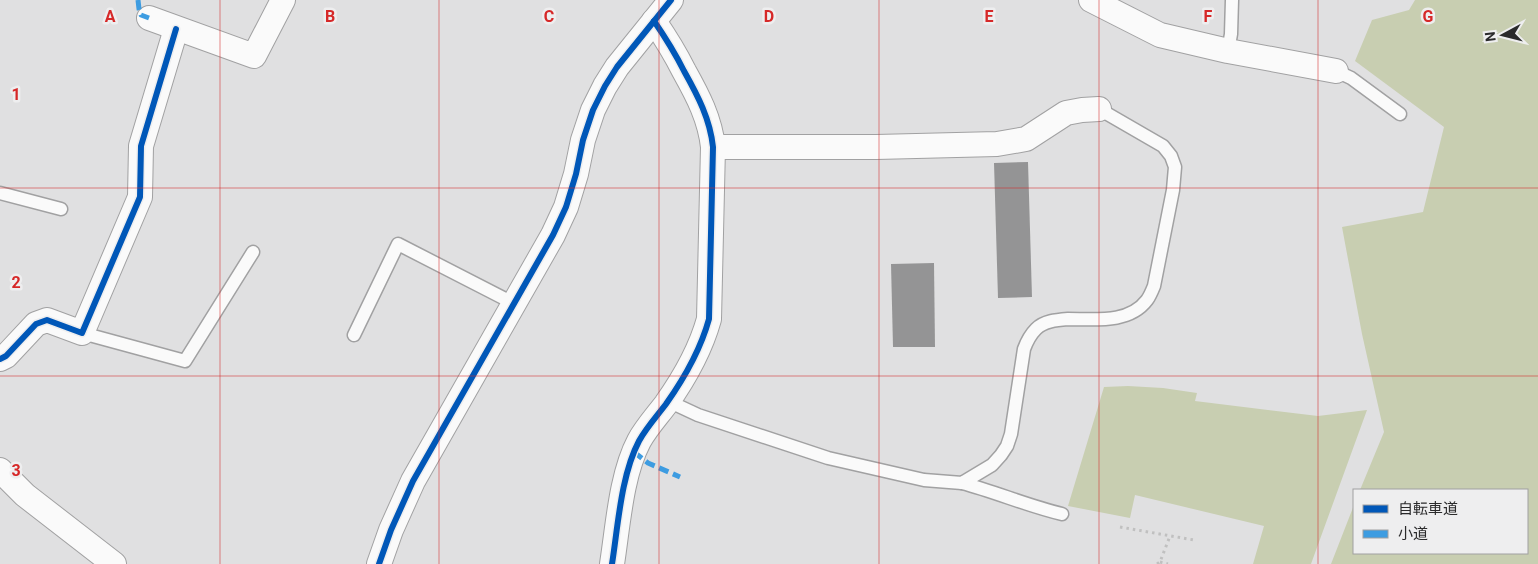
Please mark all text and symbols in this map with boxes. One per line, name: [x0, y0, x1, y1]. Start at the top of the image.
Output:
text: A: [105, 7, 116, 26]
text: B: [325, 7, 335, 26]
text: C: [544, 7, 554, 26]
text: D: [764, 7, 774, 26]
text: E: [985, 7, 994, 26]
text: F: [1204, 7, 1213, 26]
text: G: [1423, 7, 1434, 26]
north arrow: [1478, 10, 1528, 60]
text: N: [1482, 31, 1499, 42]
text: 1: [11, 85, 21, 104]
text: 2: [11, 273, 21, 292]
text: 3: [11, 461, 21, 480]
legend: [1353, 489, 1528, 554]
text: 自転車道: [1398, 500, 1458, 518]
text: 小道: [1398, 525, 1428, 543]

